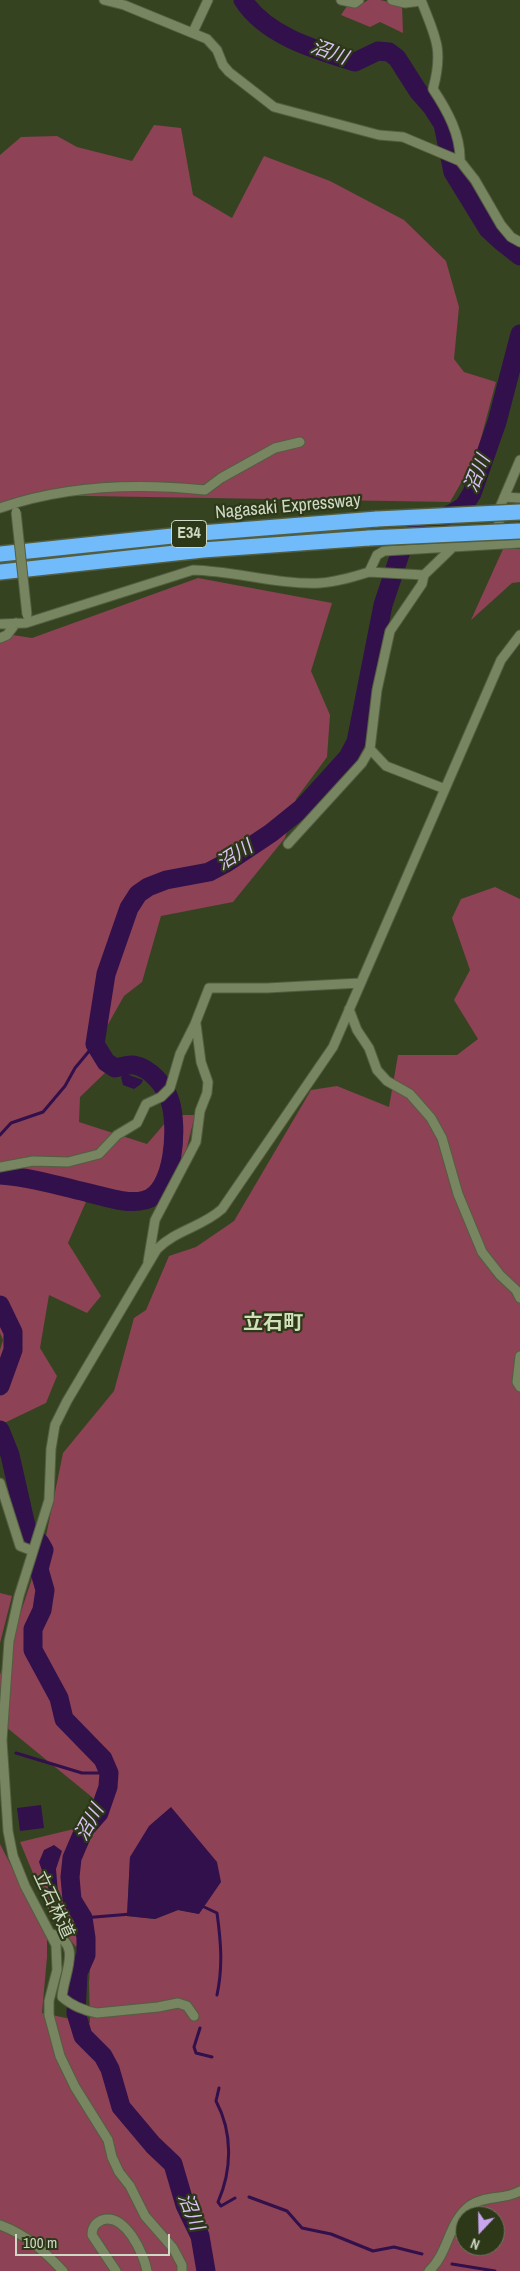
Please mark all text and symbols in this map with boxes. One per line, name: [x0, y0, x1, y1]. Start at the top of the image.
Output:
water label: 沼川: [307, 36, 351, 70]
water label: 沼川: [460, 452, 496, 496]
street label: Nagasaki Expressway: [214, 490, 362, 524]
road number: E34: [172, 520, 206, 548]
water label: 沼川: [213, 836, 257, 876]
district label: 立石町: [243, 1312, 303, 1336]
water label: 沼川: [71, 1801, 109, 1845]
street label: 立石林道: [28, 1868, 78, 1942]
water label: 沼川: [172, 2190, 208, 2234]
north arrow: [455, 2206, 505, 2256]
scale bar: [18, 2224, 172, 2256]
text: 100 m: [23, 2232, 57, 2253]
text: N: [468, 2234, 482, 2254]

